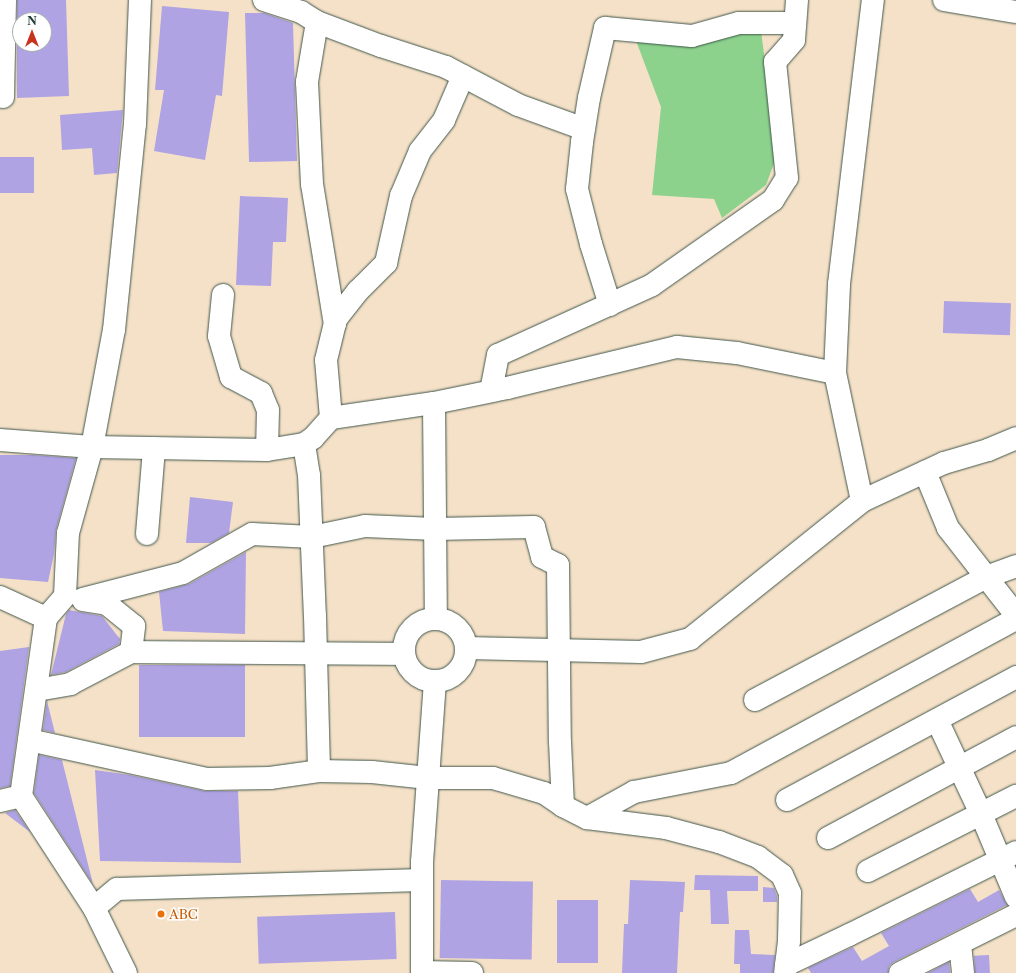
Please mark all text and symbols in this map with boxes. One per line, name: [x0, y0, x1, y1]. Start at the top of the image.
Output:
north arrow: [12, 12, 52, 52]
text: N: [27, 14, 37, 28]
place label: ABC: [169, 906, 198, 922]
marker: ABC: [156, 909, 166, 919]

